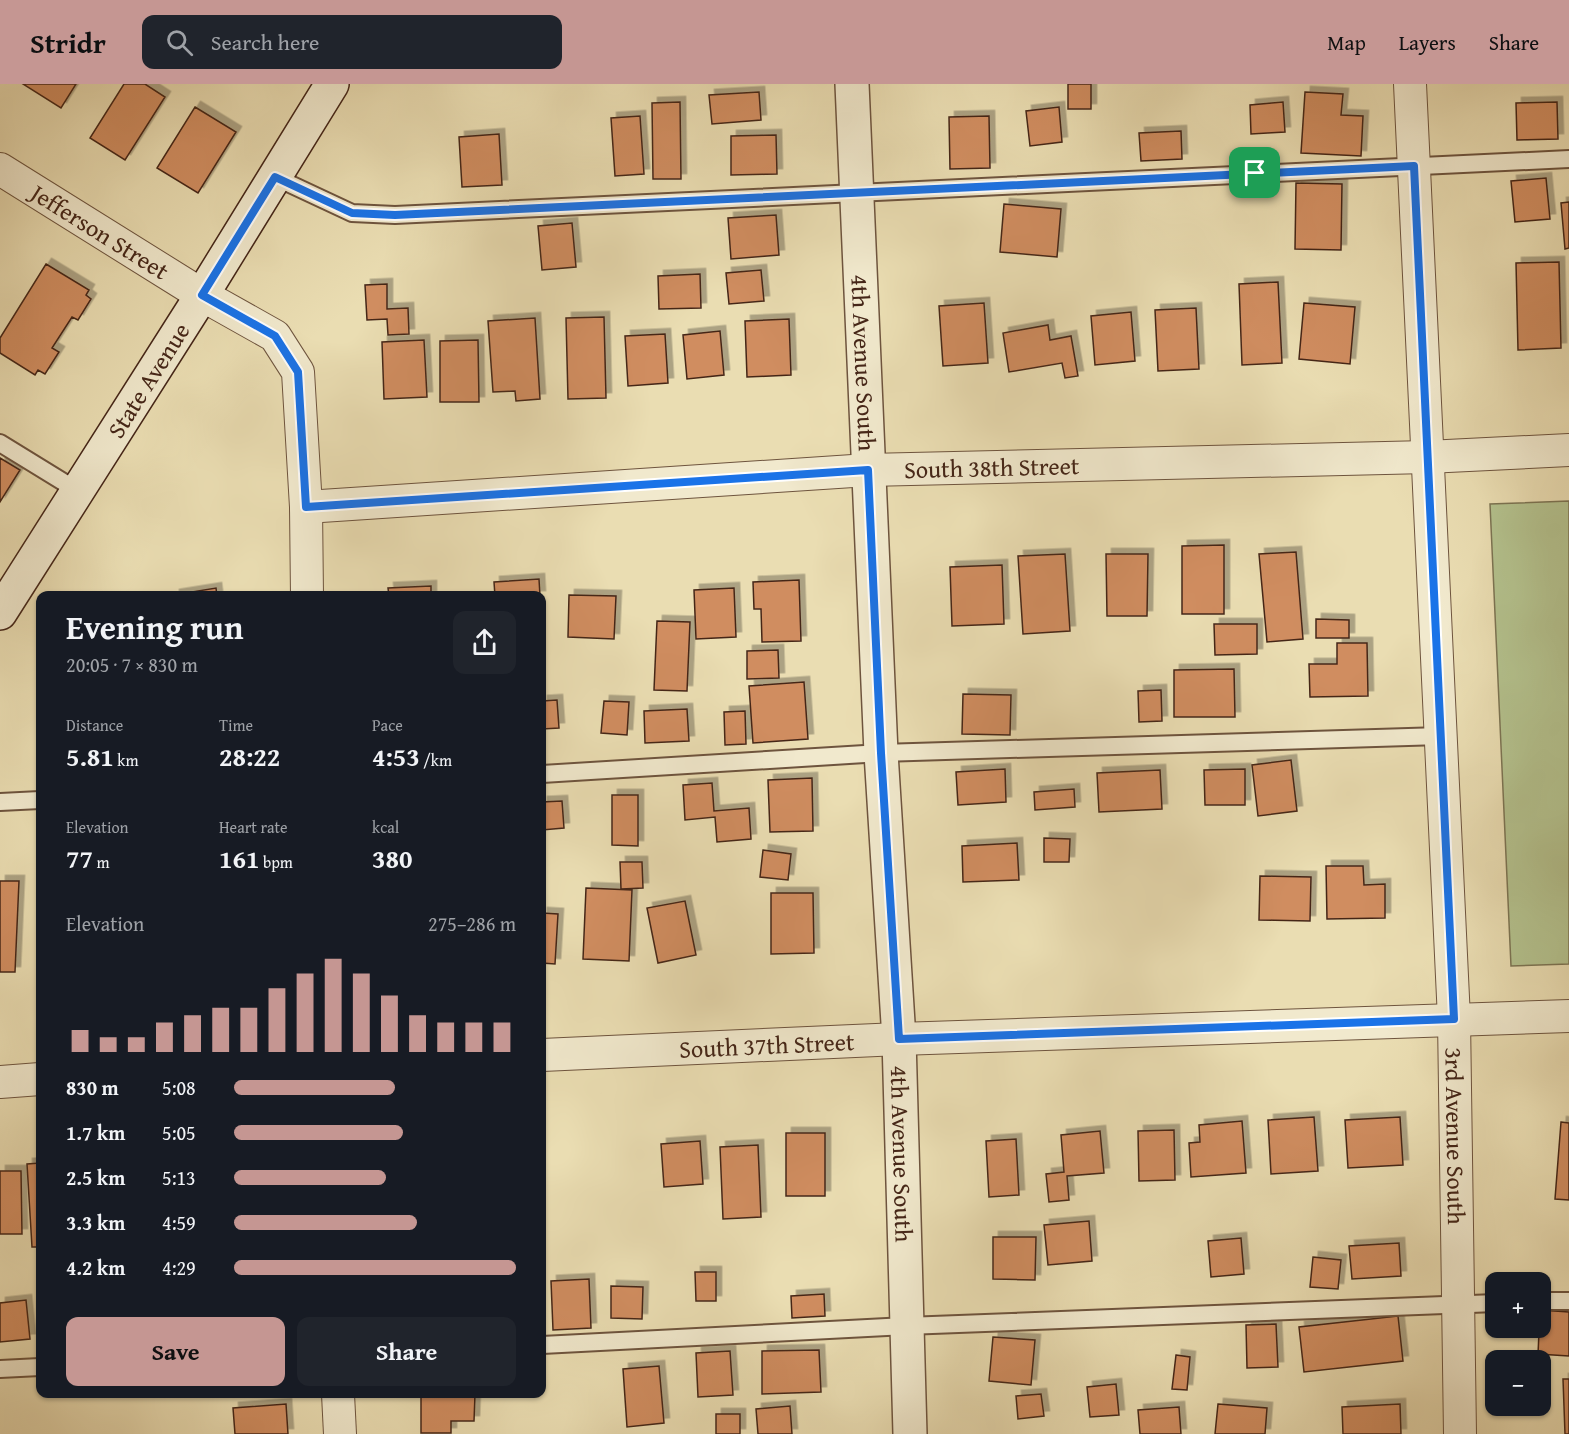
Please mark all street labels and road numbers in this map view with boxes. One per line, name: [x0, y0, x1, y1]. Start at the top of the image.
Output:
street label: Jefferson Street: [22, 174, 176, 288]
street label: 4th Avenue South: [843, 274, 885, 452]
street label: State Avenue: [98, 316, 198, 444]
street label: South 38th Street: [904, 448, 1080, 487]
street label: South 37th Street: [678, 1023, 856, 1066]
street label: 3rd Avenue South: [1437, 1047, 1474, 1225]
street label: 4th Avenue South: [882, 1065, 922, 1243]

